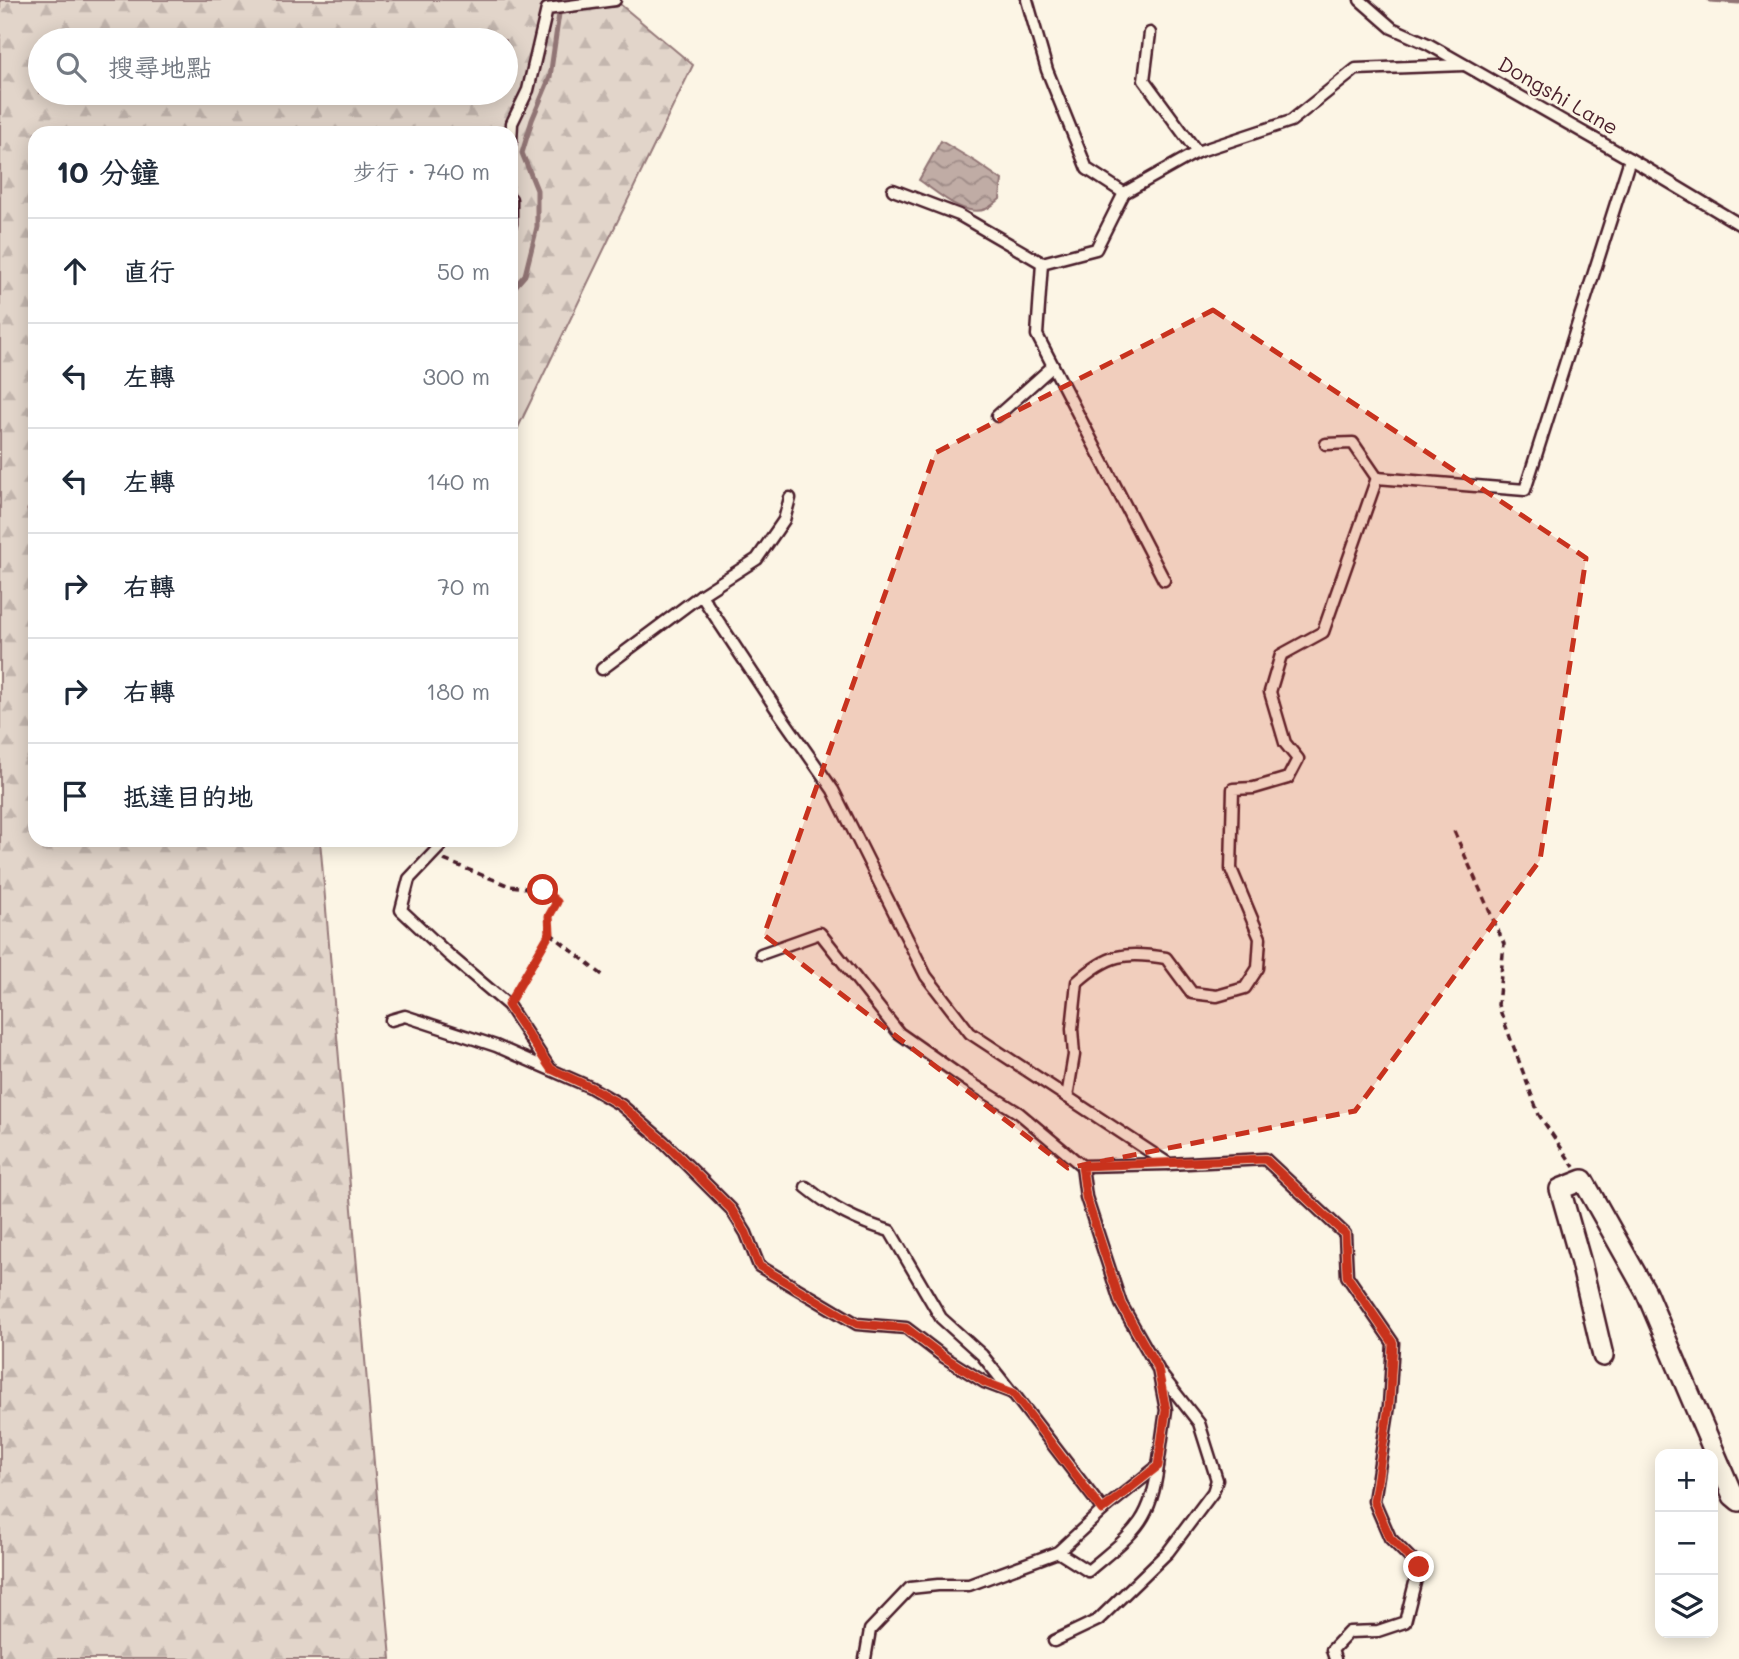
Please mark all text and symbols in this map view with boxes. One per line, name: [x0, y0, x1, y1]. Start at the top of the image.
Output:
search box: [28, 28, 518, 105]
icon: search: [52, 48, 90, 86]
street label: Dongshi Lane: [1494, 49, 1624, 140]
text: 搜尋地點: [108, 50, 212, 84]
text: 10 分鐘: [56, 151, 159, 191]
text: 步行 · 740 m: [353, 156, 490, 186]
icon: ahead: [56, 252, 94, 290]
text: 直行: [123, 254, 175, 288]
text: 50 m: [437, 256, 490, 286]
icon: left: [56, 357, 94, 395]
text: 左轉: [123, 359, 175, 393]
text: 300 m: [422, 361, 490, 391]
icon: left: [56, 462, 94, 500]
text: 左轉: [123, 464, 175, 498]
text: 140 m: [426, 466, 490, 496]
icon: right: [56, 567, 94, 605]
text: 右轉: [123, 569, 175, 603]
text: 70 m: [437, 571, 490, 601]
icon: right: [56, 672, 94, 710]
text: 右轉: [123, 674, 175, 708]
text: 180 m: [426, 676, 490, 706]
icon: arrive: [56, 777, 94, 815]
text: 抵達目的地: [123, 779, 253, 813]
route start: [527, 874, 558, 905]
map controls: [1655, 1449, 1718, 1638]
button: +: [1655, 1449, 1718, 1512]
button: −: [1655, 1512, 1718, 1575]
route end: [1403, 1551, 1434, 1582]
button: layers: [1655, 1575, 1718, 1638]

